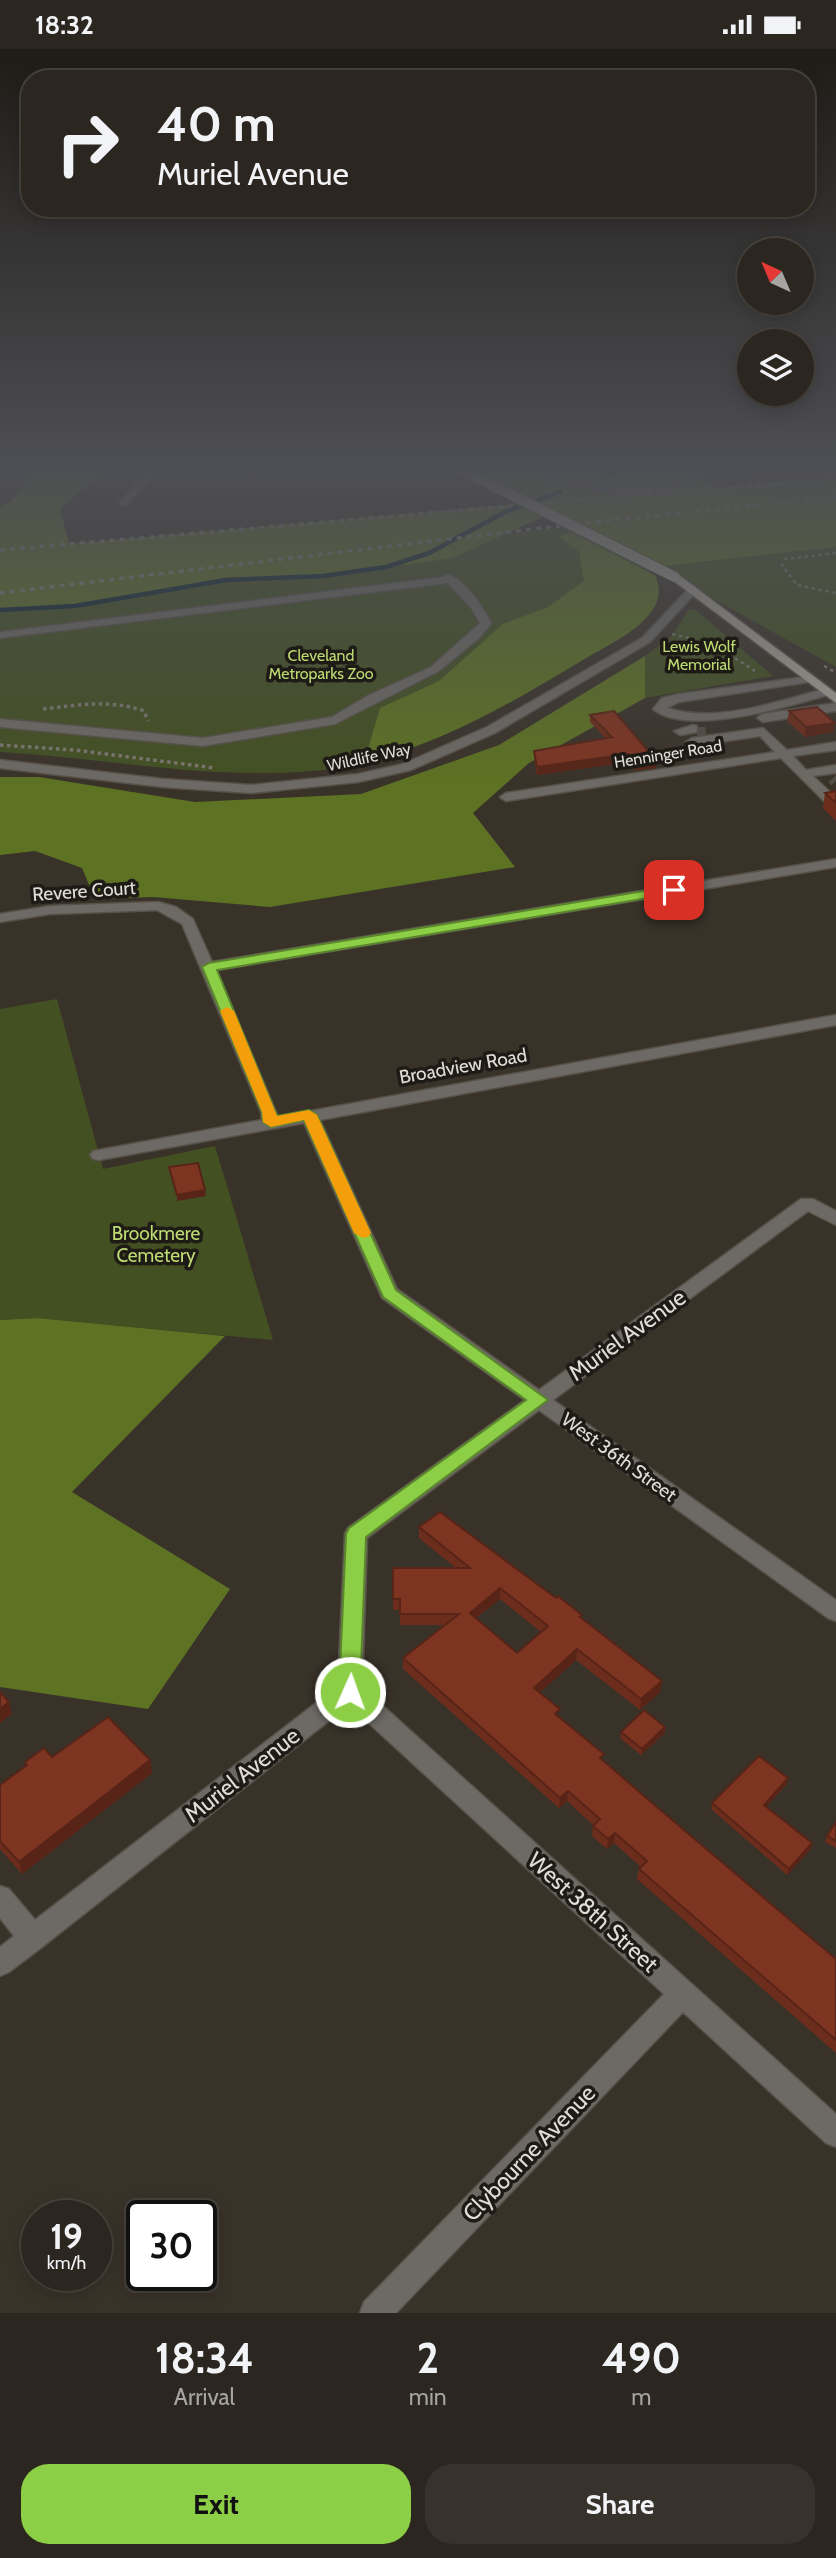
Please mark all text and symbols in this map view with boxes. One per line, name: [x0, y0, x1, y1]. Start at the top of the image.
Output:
text: 18:32: [35, 9, 94, 41]
text: 40 m: [157, 94, 276, 153]
icon: right: [42, 98, 133, 189]
text: Muriel Avenue: [157, 154, 349, 193]
north arrow: [737, 238, 814, 315]
map controls: [737, 238, 814, 406]
button: layers: [737, 329, 814, 406]
park label: Lewis Wolf Memorial: [662, 637, 737, 674]
park label: Cleveland Metroparks Zoo: [269, 646, 374, 683]
street label: Henninger Road: [613, 736, 723, 772]
street label: Wildlife Way: [325, 739, 413, 775]
pin: [644, 860, 704, 920]
icon: arrive: [655, 871, 693, 909]
street label: Revere Court: [31, 876, 137, 906]
street label: Broadview Road: [397, 1043, 529, 1089]
park label: Brookmere Cemetery: [112, 1222, 200, 1267]
street label: Muriel Avenue: [563, 1283, 691, 1387]
street label: West 36th Street: [557, 1408, 681, 1507]
position arrow: [313, 1655, 387, 1729]
street label: Muriel Avenue: [179, 1721, 305, 1828]
street label: West 38th Street: [522, 1846, 664, 1978]
street label: Clybourne Avenue: [457, 2079, 601, 2227]
speed limit sign: 30: [126, 2200, 217, 2291]
text: 19: [50, 2215, 83, 2258]
text: km/h: [47, 2252, 86, 2274]
text: 18:34: [155, 2332, 254, 2384]
text: 2: [417, 2332, 439, 2384]
text: 490: [602, 2332, 681, 2384]
text: Arrival: [174, 2383, 235, 2411]
text: min: [409, 2383, 447, 2411]
text: m: [631, 2383, 651, 2411]
button: Exit: [21, 2464, 411, 2544]
button: Share: [425, 2464, 815, 2544]

